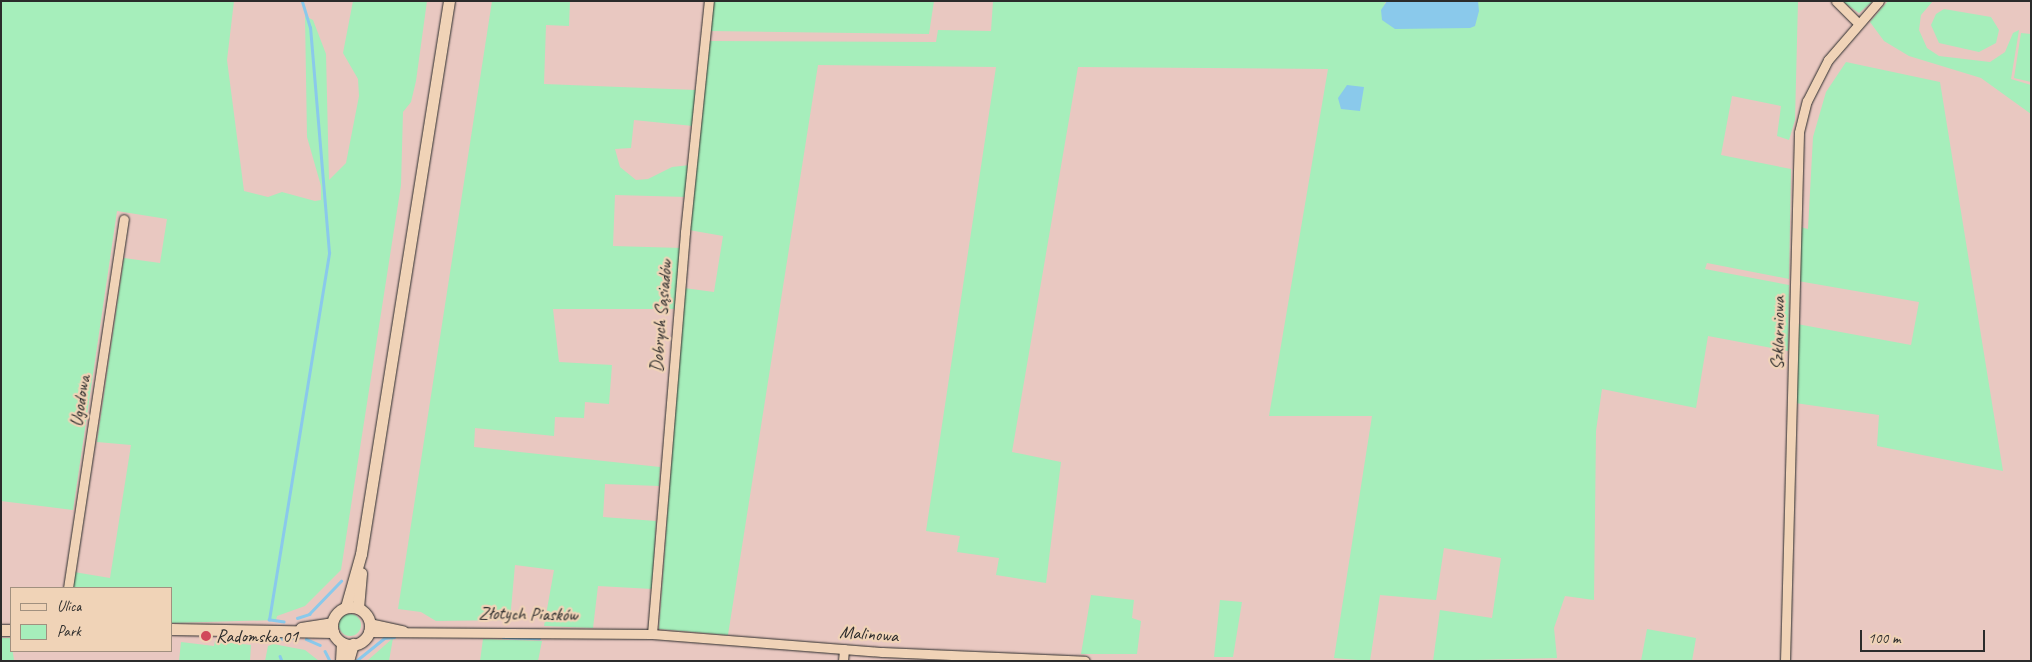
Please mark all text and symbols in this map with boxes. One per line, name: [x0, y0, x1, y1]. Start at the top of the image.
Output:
street label: Dobrych Sąsiadów: [645, 259, 677, 373]
street label: Szklarniowa: [1767, 296, 1789, 370]
street label: Ugodowa: [65, 374, 95, 428]
legend: [10, 587, 172, 652]
text: Ulica: [57, 597, 81, 616]
street label: Złotych Piasków: [478, 602, 578, 626]
scale bar: [1862, 620, 1987, 652]
street label: Malinowa: [839, 621, 899, 647]
text: Park: [57, 622, 81, 641]
place label: Radomska 01: [216, 625, 298, 647]
text: 100 m: [1868, 629, 1900, 648]
marker: Radomska 01: [200, 630, 212, 642]

